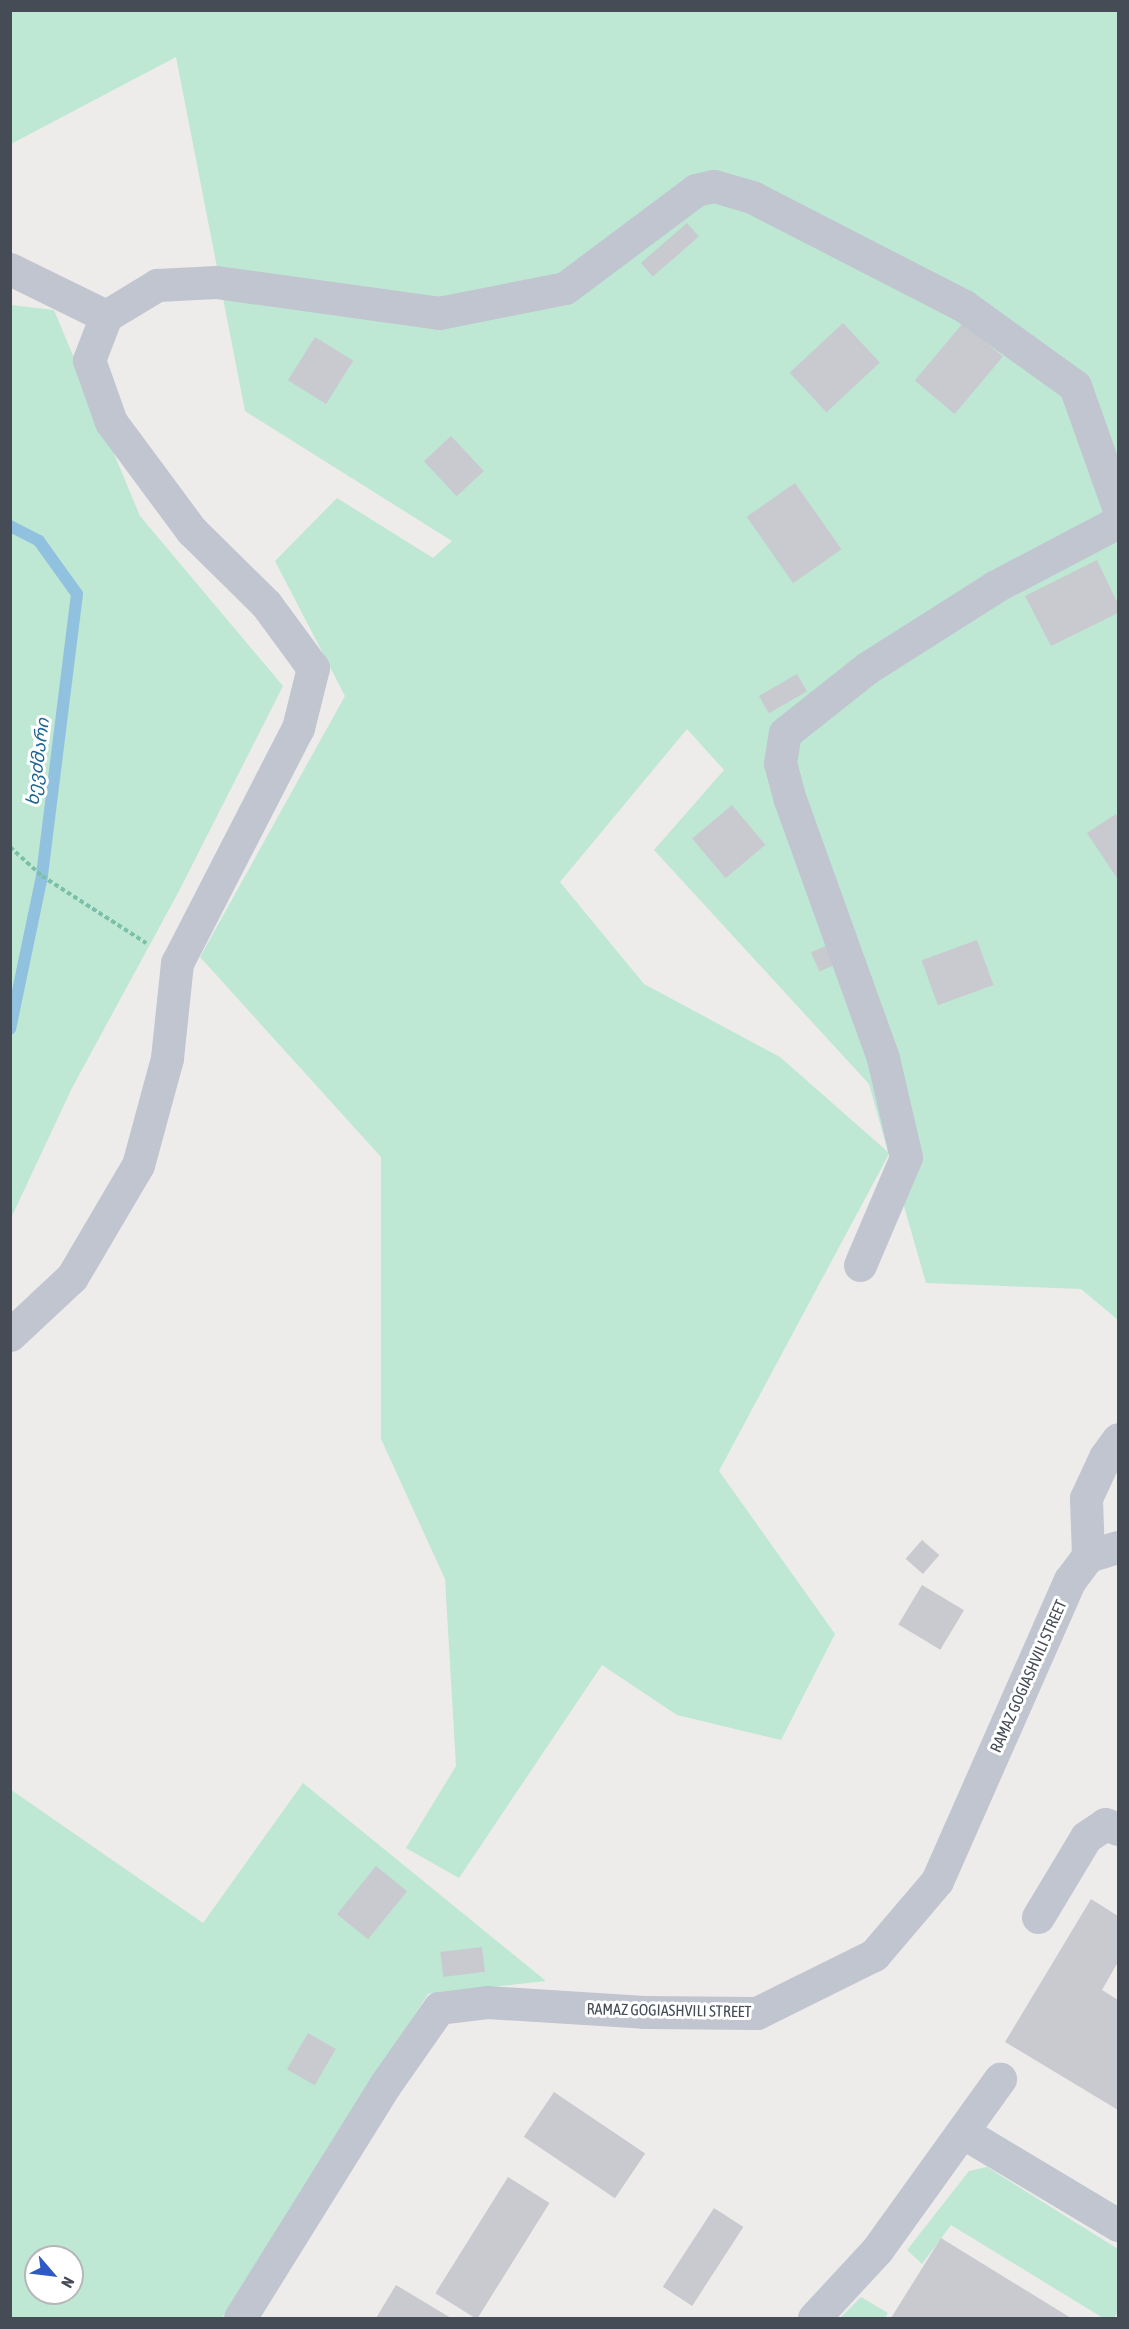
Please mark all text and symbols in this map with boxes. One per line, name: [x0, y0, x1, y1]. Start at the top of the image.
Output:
water label: ხევძმარი: [22, 717, 54, 807]
street label: RAMAZ GOGIASHVILI STREET: [986, 1597, 1070, 1755]
street label: RAMAZ GOGIASHVILI STREET: [586, 1999, 752, 2021]
north arrow: [24, 2245, 84, 2305]
text: N: [58, 2274, 78, 2291]

